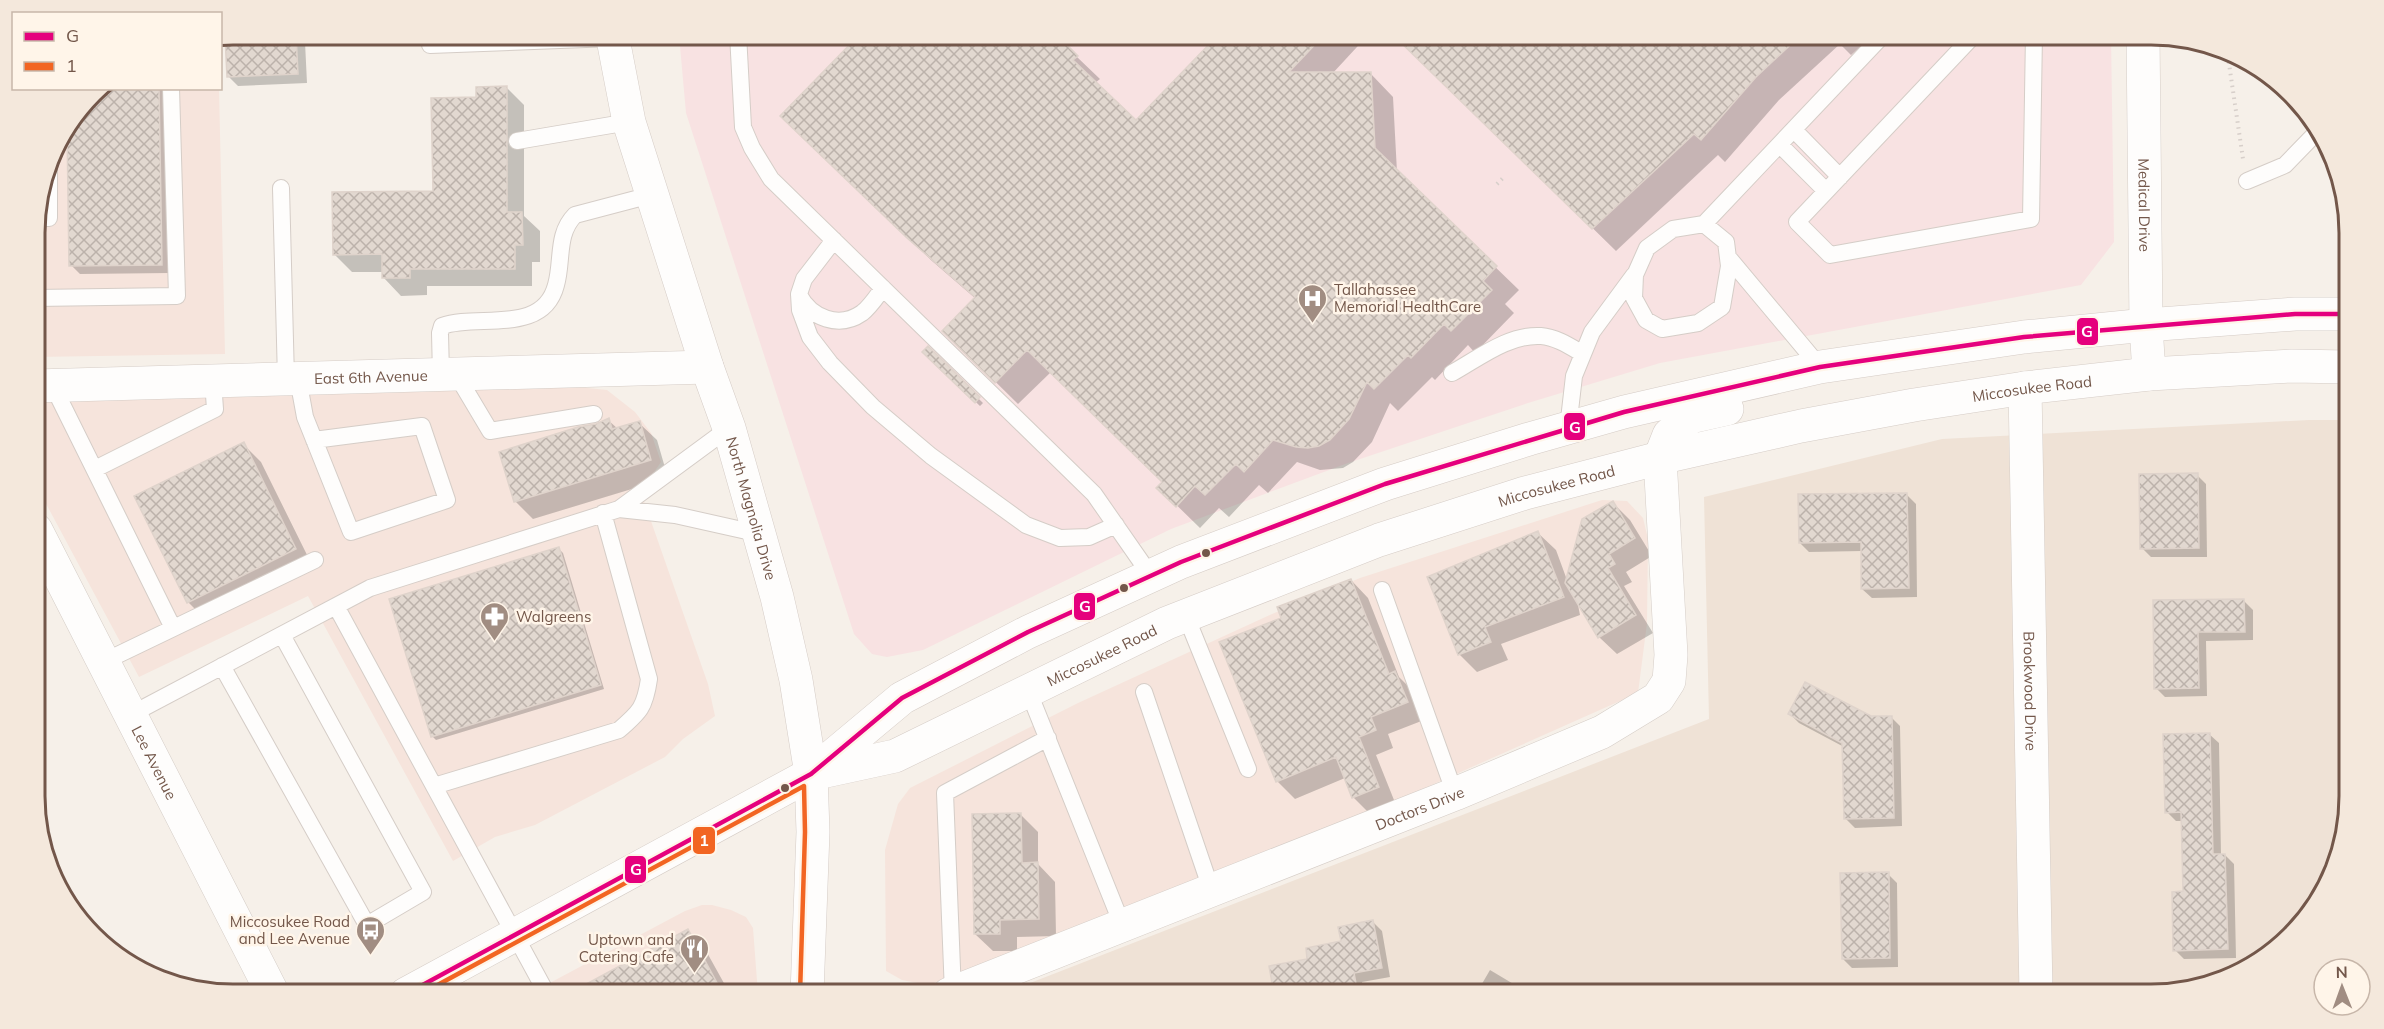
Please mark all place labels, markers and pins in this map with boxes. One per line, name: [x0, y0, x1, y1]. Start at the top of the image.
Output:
place label: Tallahassee Memorial HealthCare: [1334, 280, 1481, 316]
hospital icon: Tallahassee Memorial HealthCare: [1297, 282, 1329, 324]
unlabelled marker: [1200, 547, 1212, 559]
unlabelled marker: [1118, 582, 1130, 594]
pharmacy icon: Walgreens: [479, 600, 511, 642]
place label: Walgreens: [516, 607, 591, 626]
unlabelled marker: [779, 782, 791, 794]
place label: Miccosukee Road and Lee Avenue: [230, 912, 350, 948]
bus stop icon: Miccosukee Road and Lee Avenue: [355, 914, 387, 956]
place label: Uptown and Catering Cafe: [579, 930, 674, 966]
restaurant icon: Uptown and Catering Cafe: [679, 932, 711, 974]

